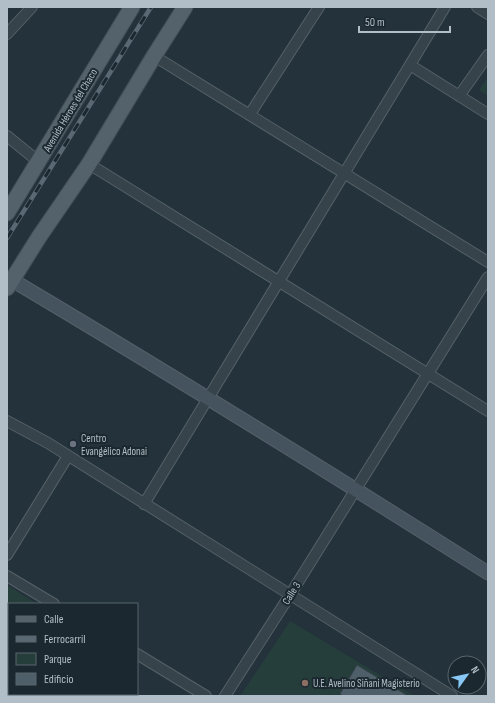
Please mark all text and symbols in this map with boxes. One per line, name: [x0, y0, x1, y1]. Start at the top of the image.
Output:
scale bar: [359, 8, 450, 34]
text: 50 m: [365, 15, 385, 30]
street label: Avenida Héroes del Chaco: [40, 66, 100, 155]
place label: Centro Evangélico Adonai: [81, 432, 147, 458]
marker: Centro Evangélico Adonai: [68, 439, 78, 449]
street label: Calle 3: [279, 579, 304, 607]
legend: [8, 603, 138, 695]
text: Calle: [44, 612, 64, 627]
text: Ferrocarril: [44, 632, 86, 647]
text: Parque: [44, 652, 72, 667]
north arrow: [447, 655, 487, 695]
text: N: [468, 664, 482, 676]
text: Edificio: [44, 672, 73, 687]
place label: U.E. Avelino Siñani Magisterio: [313, 677, 420, 690]
marker: U.E. Avelino Siñani Magisterio: [300, 678, 310, 688]

